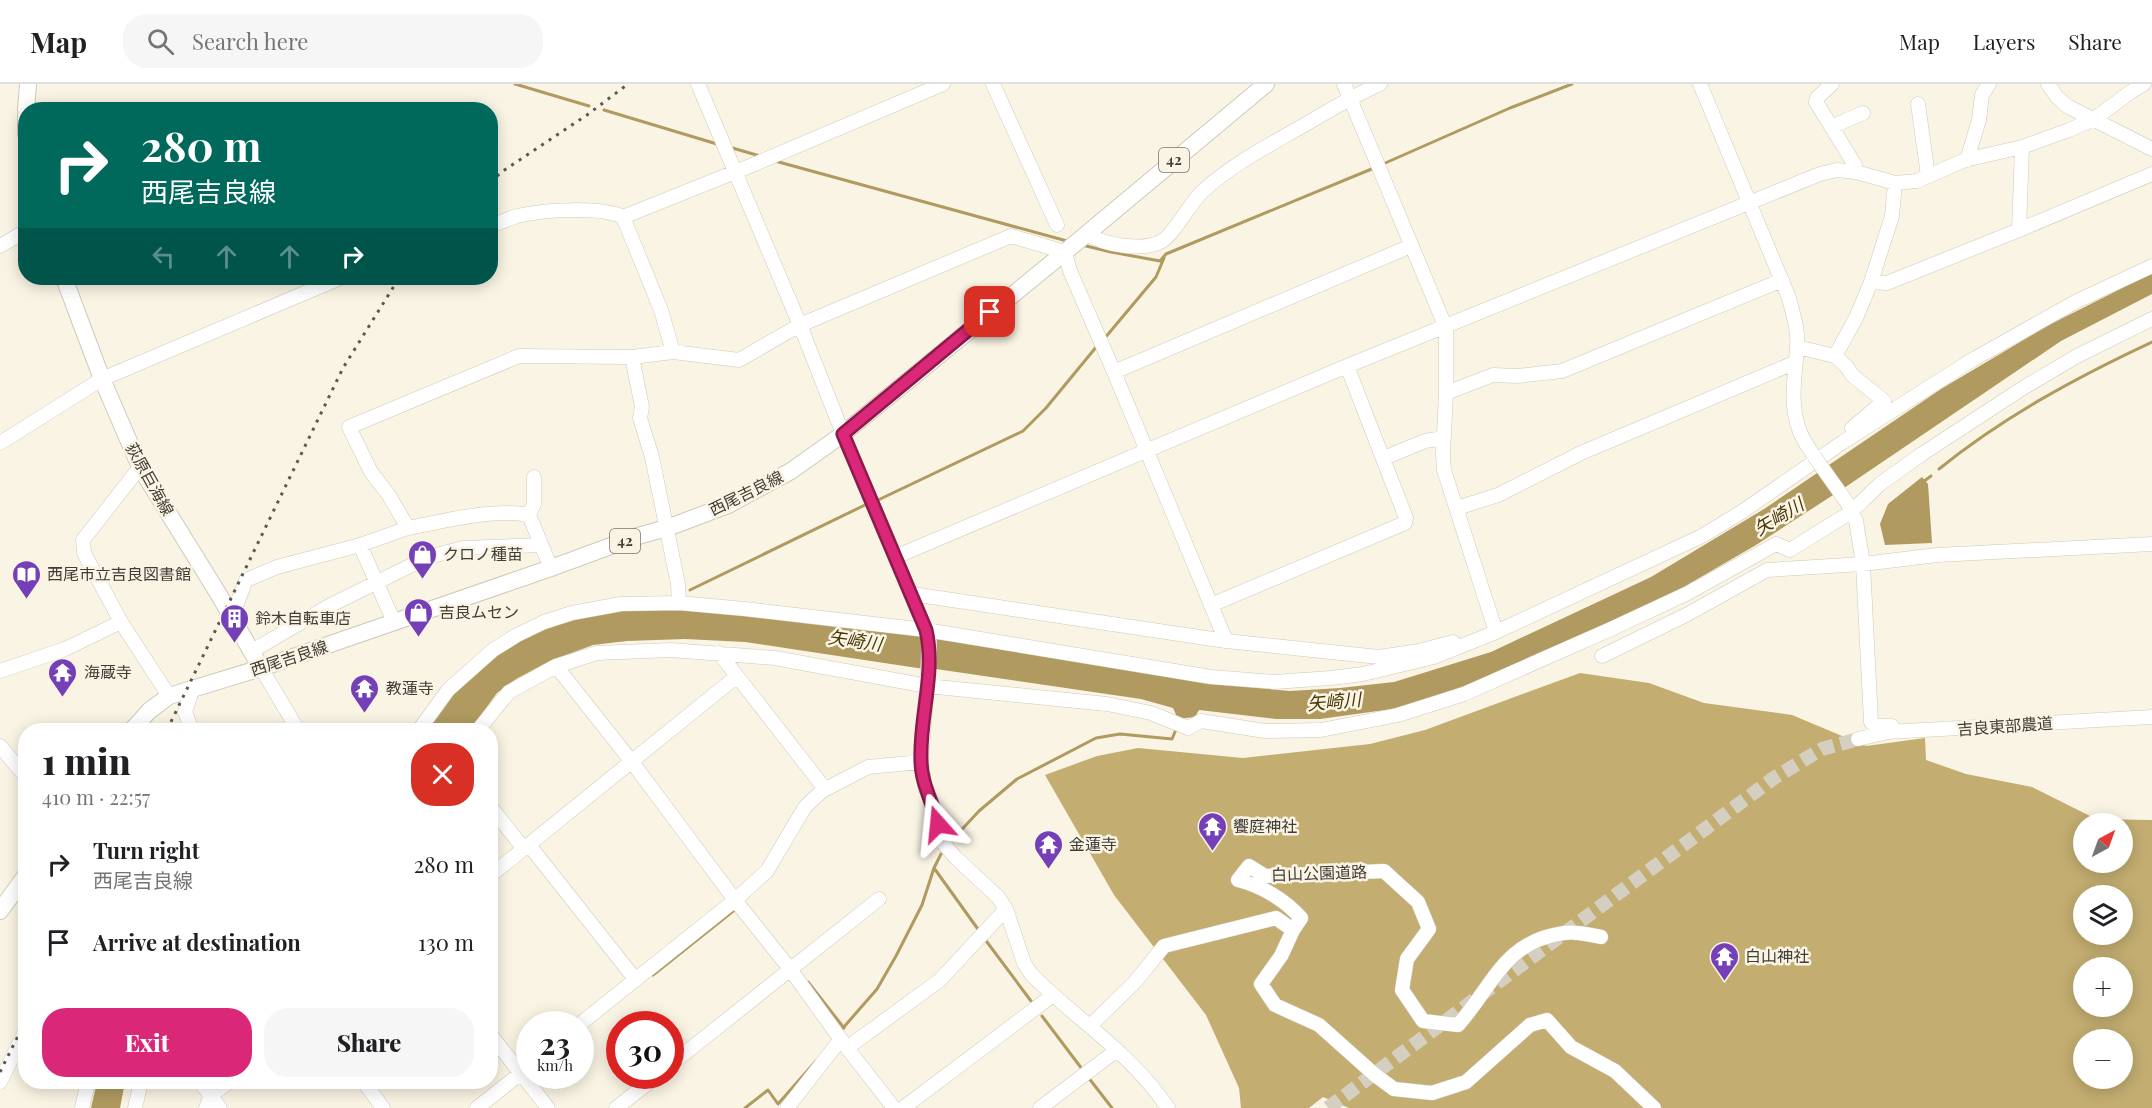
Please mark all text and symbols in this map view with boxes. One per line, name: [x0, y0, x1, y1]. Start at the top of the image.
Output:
search box: [123, 14, 543, 68]
text: Map: [30, 23, 87, 60]
icon: search: [144, 25, 177, 58]
text: Search here: [192, 26, 308, 56]
text: Map: [1899, 27, 1940, 55]
text: Layers: [1973, 27, 2035, 55]
text: Share: [2068, 27, 2122, 55]
text: 280 m: [141, 117, 261, 173]
icon: right: [42, 126, 120, 204]
road number: 42: [1159, 148, 1189, 172]
text: 西尾吉良線: [141, 173, 276, 209]
icon: left: [147, 240, 180, 273]
icon: ahead: [210, 240, 243, 273]
icon: ahead: [273, 240, 306, 273]
icon: right: [336, 240, 369, 273]
pin: [964, 286, 1015, 337]
icon: arrive: [973, 295, 1006, 328]
street label: 荻原巨海線: [122, 439, 179, 519]
street label: 西尾吉良線: [705, 466, 786, 520]
water label: 矢崎川: [1749, 491, 1810, 540]
road number: 42: [610, 529, 640, 553]
shop icon: クロノ種苗: [406, 538, 438, 580]
place label: クロノ種苗: [443, 543, 523, 564]
library icon: 西尾市立吉良図書館: [10, 558, 42, 600]
place label: 西尾市立吉良図書館: [47, 563, 191, 584]
shop icon: 吉良ムセン: [402, 596, 434, 638]
place label: 吉良ムセン: [439, 601, 519, 622]
building icon: 鈴木自転車店: [218, 602, 250, 644]
place label: 鈴木自転車店: [255, 607, 351, 628]
water label: 矢崎川: [827, 624, 886, 656]
street label: 西尾吉良線: [248, 635, 330, 680]
temple icon: 海蔵寺: [47, 656, 79, 698]
place label: 海蔵寺: [84, 661, 132, 682]
temple icon: 教蓮寺: [349, 672, 381, 714]
place label: 教蓮寺: [386, 677, 434, 698]
water label: 矢崎川: [1306, 687, 1364, 715]
street label: 吉良東部農道: [1956, 712, 2054, 739]
text: 1 min: [42, 736, 131, 784]
button: close: [411, 743, 474, 806]
text: 410 m · 22:57: [42, 783, 150, 810]
position arrow: [906, 792, 970, 856]
temple icon: 饗庭神社: [1196, 810, 1228, 852]
north arrow: [2073, 813, 2133, 873]
map controls: [2073, 813, 2133, 1089]
place label: 饗庭神社: [1233, 815, 1297, 836]
temple icon: 金蓮寺: [1032, 828, 1064, 870]
place label: 金蓮寺: [1069, 833, 1117, 854]
text: Turn right: [93, 835, 199, 865]
icon: right: [42, 848, 75, 881]
text: 280 m: [414, 849, 474, 879]
street label: 白山公園道路: [1271, 860, 1367, 885]
text: 西尾吉良線: [93, 866, 193, 893]
button: layers: [2073, 885, 2133, 945]
icon: arrive: [42, 926, 75, 959]
text: Arrive at destination: [93, 927, 301, 957]
text: 130 m: [418, 927, 474, 957]
temple icon: 白山神社: [1708, 940, 1740, 982]
place label: 白山神社: [1745, 945, 1809, 966]
button: +: [2073, 957, 2133, 1017]
button: Exit: [42, 1008, 252, 1077]
button: Share: [264, 1008, 474, 1077]
speed limit sign: 30: [606, 1011, 684, 1089]
text: 23: [540, 1023, 570, 1063]
button: −: [2073, 1029, 2133, 1089]
text: km/h: [537, 1055, 573, 1075]

